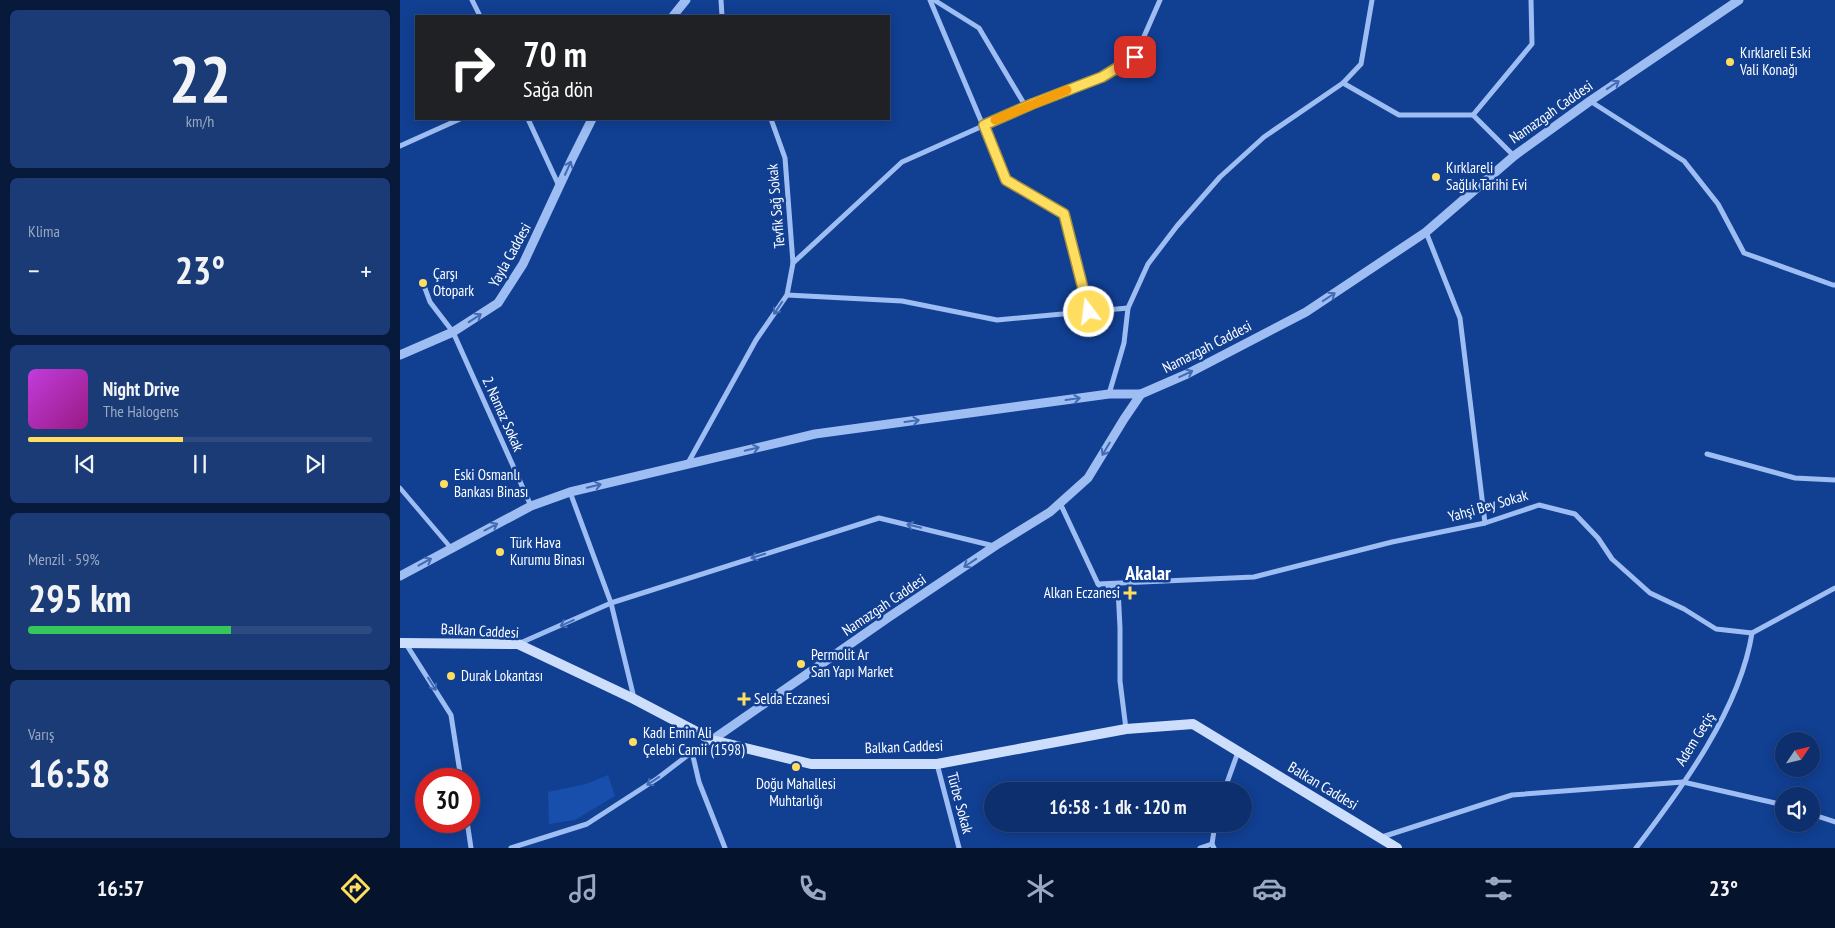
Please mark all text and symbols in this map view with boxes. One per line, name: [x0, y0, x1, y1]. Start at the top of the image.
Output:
text: 70 m: [523, 31, 587, 77]
icon: right: [440, 35, 505, 100]
text: 22: [169, 36, 231, 120]
pin: [1114, 36, 1156, 78]
icon: arrive: [1121, 43, 1149, 71]
place label: Kırklareli Eski Vali Konağı: [1739, 43, 1811, 79]
marker: Kırklareli Eski Vali Konağı: [1724, 56, 1736, 68]
text: Sağa dön: [523, 75, 593, 103]
street label: Namazgah Caddesi: [1505, 76, 1596, 147]
one-way arrow: [1606, 80, 1620, 90]
text: km/h: [186, 111, 214, 131]
place label: Kırklareli Sağlık Tarihi Evi: [1446, 158, 1527, 194]
one-way arrow: [563, 161, 573, 176]
street label: Tevfik Sağ Sokak: [762, 163, 789, 249]
marker: Kırklareli Sağlık Tarihi Evi: [1430, 171, 1442, 183]
street label: Yayla Caddesi: [484, 219, 535, 290]
text: Klima: [28, 221, 60, 241]
text: 23°: [175, 245, 225, 294]
text: −: [28, 252, 40, 289]
text: +: [360, 252, 372, 289]
place label: Çarşı Otopark: [433, 264, 474, 300]
marker: Çarşı Otopark: [417, 277, 429, 289]
position arrow: [1062, 285, 1114, 337]
one-way arrow: [1322, 292, 1336, 302]
one-way arrow: [773, 301, 783, 315]
one-way arrow: [467, 313, 481, 323]
street label: Namazgah Caddesi: [1159, 316, 1255, 377]
one-way arrow: [1178, 369, 1193, 378]
street label: 2. Namaz Sokak: [478, 373, 529, 454]
text: Night Drive: [103, 377, 180, 401]
one-way arrow: [1065, 394, 1081, 404]
text: The Halogens: [103, 401, 179, 421]
one-way arrow: [904, 416, 920, 426]
one-way arrow: [1101, 442, 1111, 456]
one-way arrow: [744, 443, 760, 453]
icon: previous: [71, 450, 99, 478]
icon: pause: [186, 450, 214, 478]
icon: next: [301, 450, 329, 478]
place label: Eski Osmanlı Bankası Binası: [454, 465, 528, 501]
marker: Eski Osmanlı Bankası Binası: [438, 478, 450, 490]
one-way arrow: [585, 481, 601, 490]
street label: Yahşi Bey Sokak: [1446, 485, 1530, 526]
one-way arrow: [906, 521, 922, 530]
one-way arrow: [483, 522, 498, 532]
place label: Türk Hava Kurumu Binası: [510, 533, 585, 569]
marker: Türk Hava Kurumu Binası: [494, 546, 506, 558]
text: Menzil · 59%: [28, 549, 100, 569]
one-way arrow: [750, 552, 766, 562]
one-way arrow: [418, 557, 433, 567]
one-way arrow: [963, 558, 977, 568]
district label: Akalar: [1124, 560, 1171, 586]
street label: Namazgah Caddesi: [838, 569, 929, 640]
text: 295 km: [28, 573, 131, 622]
place label: Alkan Eczanesi: [1044, 583, 1120, 602]
marker: Alkan Eczanesi: [1124, 587, 1136, 599]
one-way arrow: [560, 618, 575, 628]
street label: Balkan Caddesi: [440, 619, 520, 642]
place label: Permolit Ar San Yapı Market: [811, 645, 893, 681]
marker: Permolit Ar San Yapı Market: [795, 658, 807, 670]
place label: Durak Lokantası: [461, 666, 543, 685]
marker: Durak Lokantası: [445, 670, 457, 682]
one-way arrow: [427, 677, 437, 691]
place label: Selda Eczanesi: [754, 689, 830, 708]
marker: Selda Eczanesi: [738, 693, 750, 705]
street label: Adem Geçiş: [1671, 708, 1718, 769]
place label: Kadı Emin Ali Çelebi Camii (1598): [643, 723, 745, 759]
text: Varış: [28, 724, 54, 744]
north arrow: [1775, 732, 1820, 778]
map controls: [1775, 732, 1820, 832]
marker: Kadı Emin Ali Çelebi Camii (1598): [627, 736, 639, 748]
street label: Balkan Caddesi: [865, 736, 943, 757]
text: 16:58: [28, 748, 110, 797]
street label: Balkan Caddesi: [1285, 757, 1362, 814]
marker: Doğu Mahallesi Muhtarlığı: [790, 761, 802, 773]
speed limit sign: 30: [415, 768, 480, 833]
street label: Türbe Sokak: [943, 770, 978, 836]
place label: Doğu Mahallesi Muhtarlığı: [756, 774, 836, 810]
one-way arrow: [646, 776, 660, 786]
button: sound: [1775, 787, 1820, 832]
text: 16:58 · 1 dk · 120 m: [1049, 795, 1187, 819]
icon: directions: [338, 871, 373, 906]
icon: music: [566, 871, 601, 906]
icon: phone: [795, 871, 830, 906]
icon: climate: [1023, 871, 1058, 906]
icon: car: [1252, 871, 1287, 906]
icon: filters: [1481, 871, 1516, 906]
text: 16:57: [97, 874, 144, 902]
text: 23°: [1709, 874, 1738, 902]

